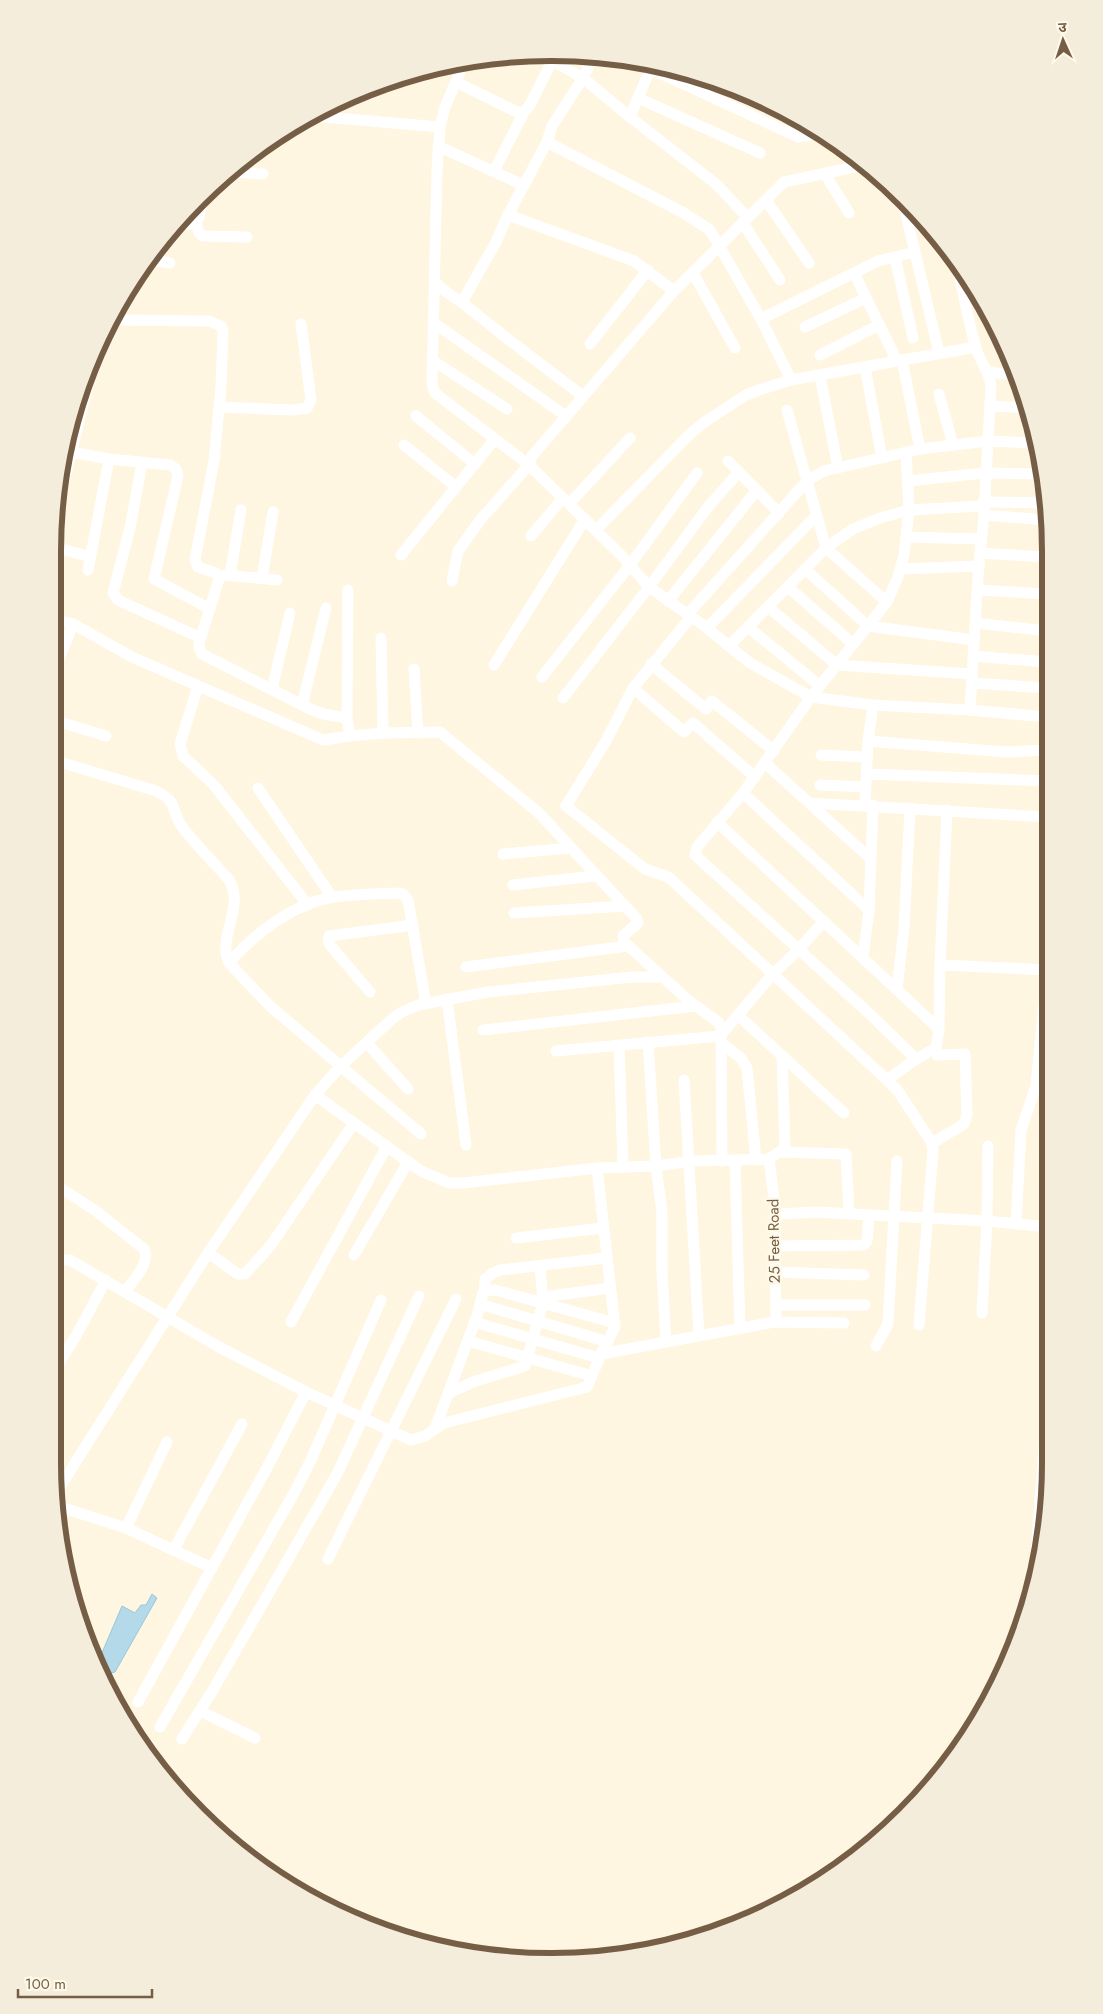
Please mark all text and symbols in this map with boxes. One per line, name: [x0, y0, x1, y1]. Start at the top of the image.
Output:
north arrow: [1038, 15, 1088, 65]
text: उ: [1058, 17, 1068, 37]
street label: 25 Feet Road: [762, 1199, 786, 1283]
scale bar: [18, 1966, 151, 1998]
text: 100 m: [25, 1973, 66, 1995]

